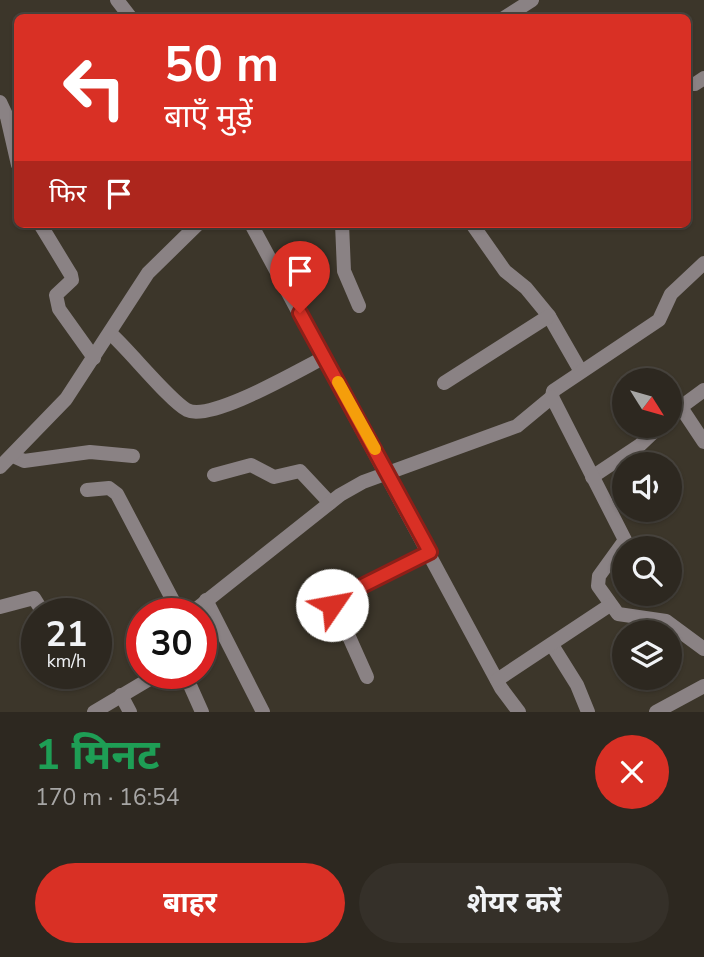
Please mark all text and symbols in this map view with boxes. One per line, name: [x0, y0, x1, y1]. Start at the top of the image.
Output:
text: 50 m: [164, 31, 279, 98]
icon: left: [49, 42, 140, 133]
text: बाएँ मुड़ें: [164, 95, 253, 138]
icon: arrive: [100, 175, 138, 213]
text: फिर: [49, 176, 86, 211]
pin: [270, 241, 330, 313]
icon: arrive: [281, 252, 319, 290]
north arrow: [612, 368, 682, 438]
map controls: [612, 368, 682, 690]
button: sound: [612, 452, 682, 522]
button: search: [612, 536, 682, 606]
position arrow: [295, 568, 369, 642]
speed limit sign: 30: [126, 598, 217, 689]
text: 21: [45, 611, 88, 658]
button: layers: [612, 620, 682, 690]
text: km/h: [47, 649, 86, 673]
text: 1 मिनट: [35, 727, 160, 784]
button: close: [595, 735, 669, 809]
text: 170 m · 16:54: [35, 782, 180, 813]
button: बाहर: [35, 863, 345, 943]
button: शेयर करें: [359, 863, 669, 943]

